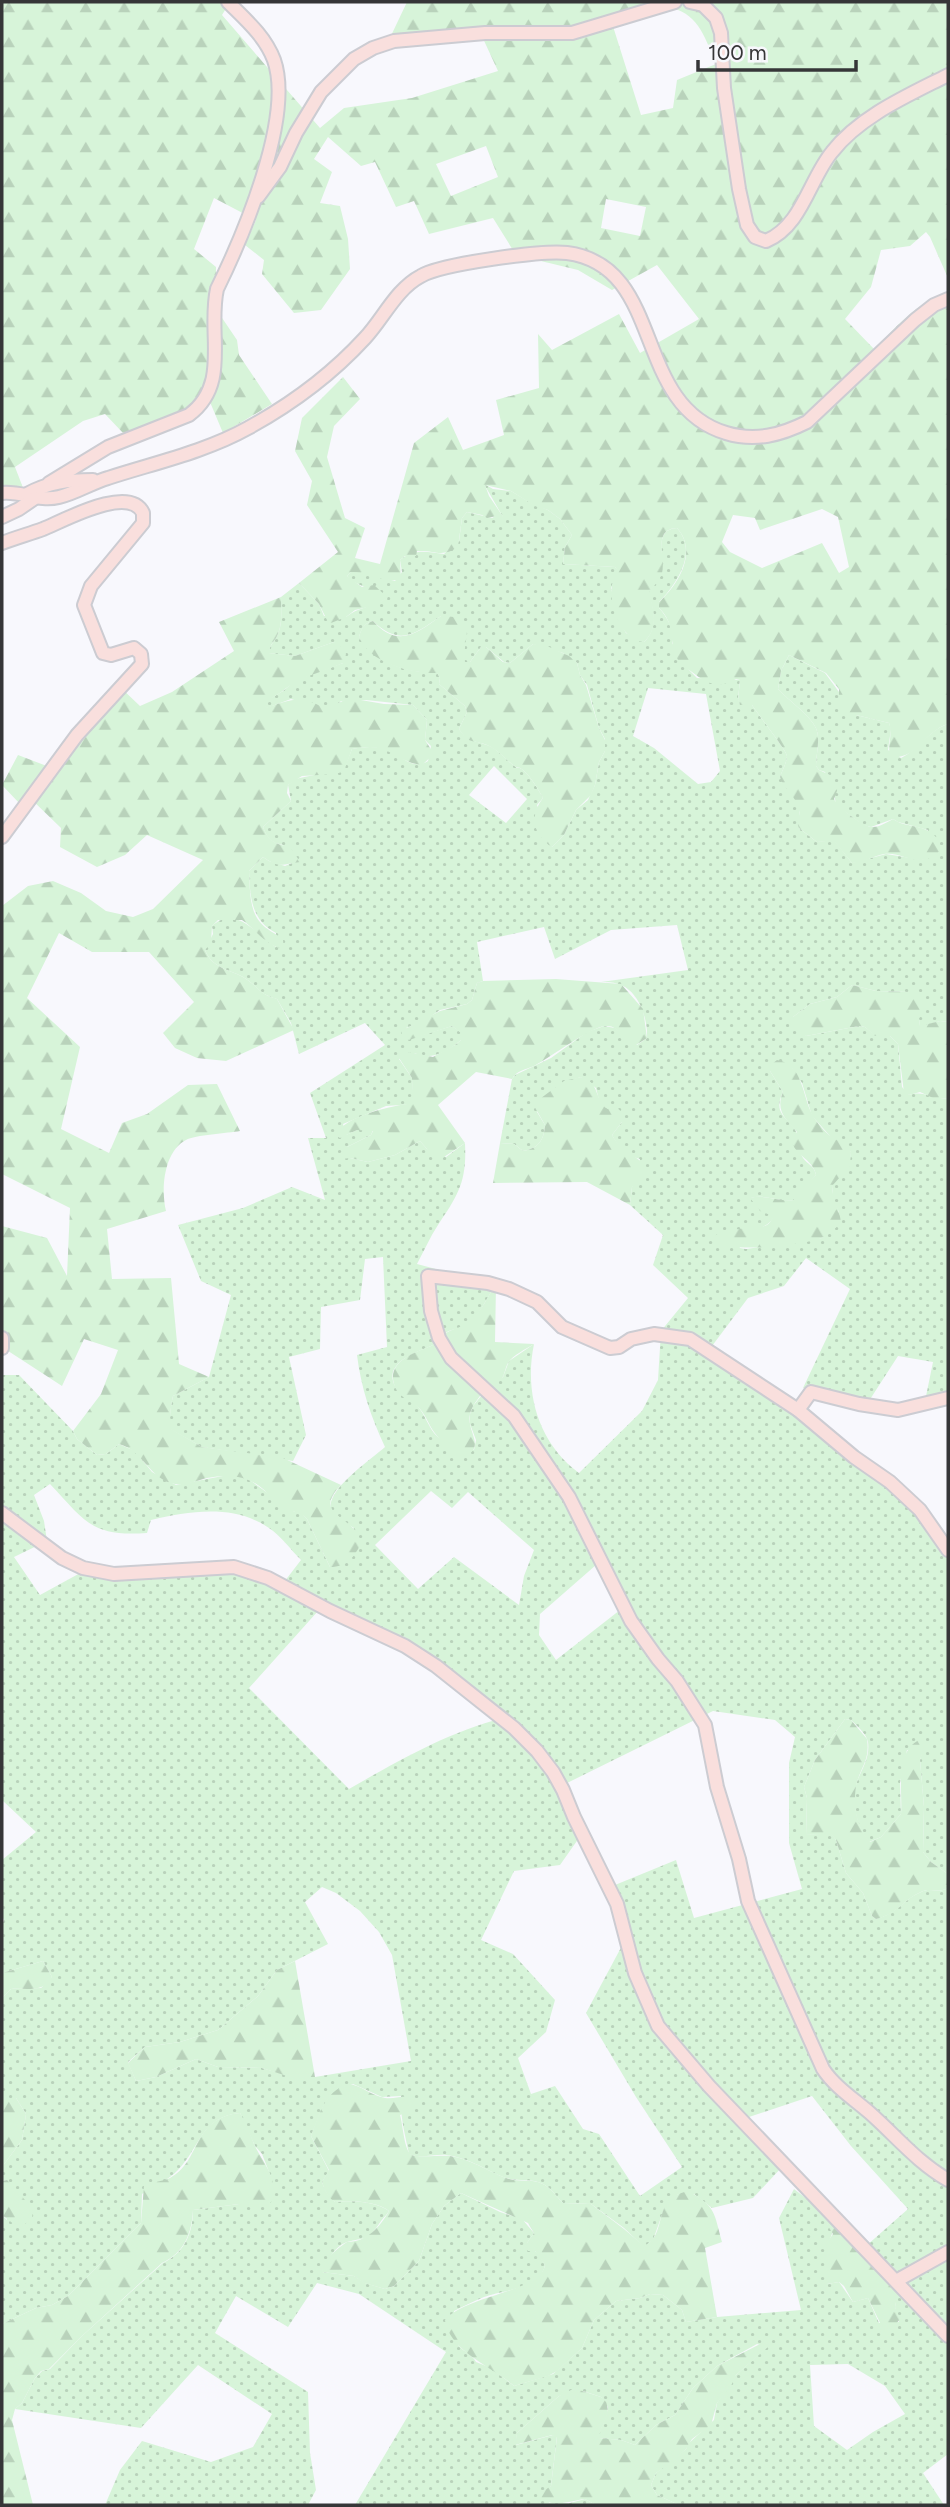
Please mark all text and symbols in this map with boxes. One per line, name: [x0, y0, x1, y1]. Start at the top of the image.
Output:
scale bar: [698, 28, 856, 72]
text: 100 m: [708, 40, 767, 65]

